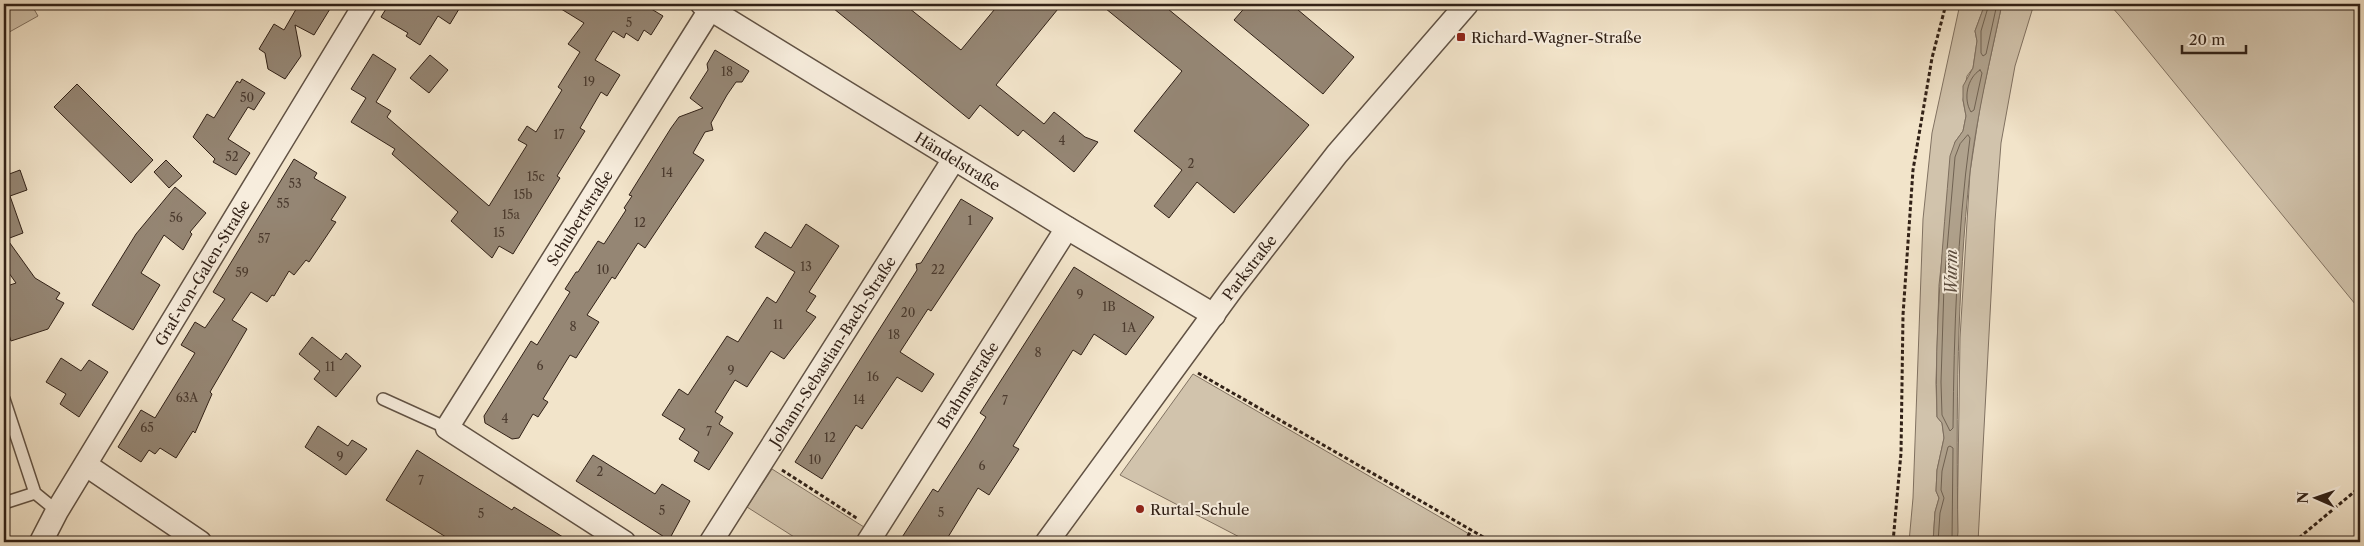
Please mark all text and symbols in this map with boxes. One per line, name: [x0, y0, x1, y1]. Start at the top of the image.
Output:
house number: 5: [626, 15, 632, 30]
scale bar: [2182, 22, 2245, 54]
place label: Richard-Wagner-Straße: [1471, 28, 1642, 47]
text: 20 m: [2189, 30, 2225, 49]
marker: Richard-Wagner-Straße: [1455, 31, 1467, 43]
house number: 18: [721, 64, 733, 79]
house number: 19: [583, 74, 595, 89]
house number: 50: [240, 90, 254, 105]
house number: 17: [554, 127, 565, 142]
street label: Händelstraße: [911, 127, 1004, 194]
house number: 4: [1059, 133, 1066, 148]
house number: 52: [225, 149, 239, 164]
house number: 2: [1188, 156, 1195, 171]
house number: 14: [661, 165, 673, 180]
street label: Schubertstraße: [542, 166, 616, 269]
house number: 15c: [527, 169, 545, 184]
house number: 53: [288, 176, 302, 191]
house number: 15b: [514, 187, 532, 202]
street label: Graf-von-Galen-Straße: [150, 196, 254, 349]
house number: 55: [276, 196, 290, 211]
house number: 15a: [502, 207, 521, 222]
house number: 56: [169, 210, 183, 225]
house number: 1: [967, 213, 973, 228]
house number: 12: [634, 215, 646, 230]
house number: 15: [493, 225, 505, 240]
house number: 57: [258, 231, 270, 246]
street label: Parkstraße: [1218, 231, 1280, 304]
water label: Wurm: [1941, 249, 1961, 295]
street label: Johann-Sebastian-Bach-Straße: [764, 252, 900, 452]
house number: 13: [800, 259, 812, 274]
house number: 10: [597, 262, 609, 277]
house number: 22: [931, 262, 945, 277]
house number: 59: [235, 265, 249, 280]
house number: 9: [1076, 287, 1084, 302]
house number: 1B: [1102, 299, 1116, 314]
house number: 20: [901, 305, 915, 320]
house number: 11: [773, 317, 783, 332]
house number: 8: [569, 319, 577, 334]
house number: 1A: [1122, 320, 1137, 335]
house number: 18: [888, 327, 900, 342]
street label: Brahmsstraße: [933, 338, 1002, 432]
house number: 8: [1034, 345, 1042, 360]
house number: 6: [536, 358, 544, 373]
house number: 11: [325, 359, 335, 374]
house number: 9: [727, 363, 735, 378]
house number: 16: [867, 369, 879, 384]
house number: 63A: [176, 390, 199, 405]
house number: 14: [853, 392, 865, 407]
house number: 7: [1002, 393, 1008, 408]
house number: 4: [502, 411, 509, 426]
house number: 65: [140, 420, 154, 435]
house number: 7: [706, 424, 712, 439]
house number: 12: [824, 430, 836, 445]
house number: 9: [336, 449, 344, 464]
house number: 10: [809, 452, 821, 467]
house number: 6: [978, 458, 986, 473]
house number: 2: [597, 464, 604, 479]
house number: 7: [418, 473, 424, 488]
north arrow: [2292, 474, 2342, 524]
text: N: [2294, 491, 2312, 504]
place label: Rurtal-Schule: [1150, 500, 1249, 519]
house number: 5: [659, 503, 665, 518]
marker: Rurtal-Schule: [1134, 503, 1146, 515]
house number: 5: [938, 505, 944, 520]
house number: 5: [478, 506, 484, 521]

